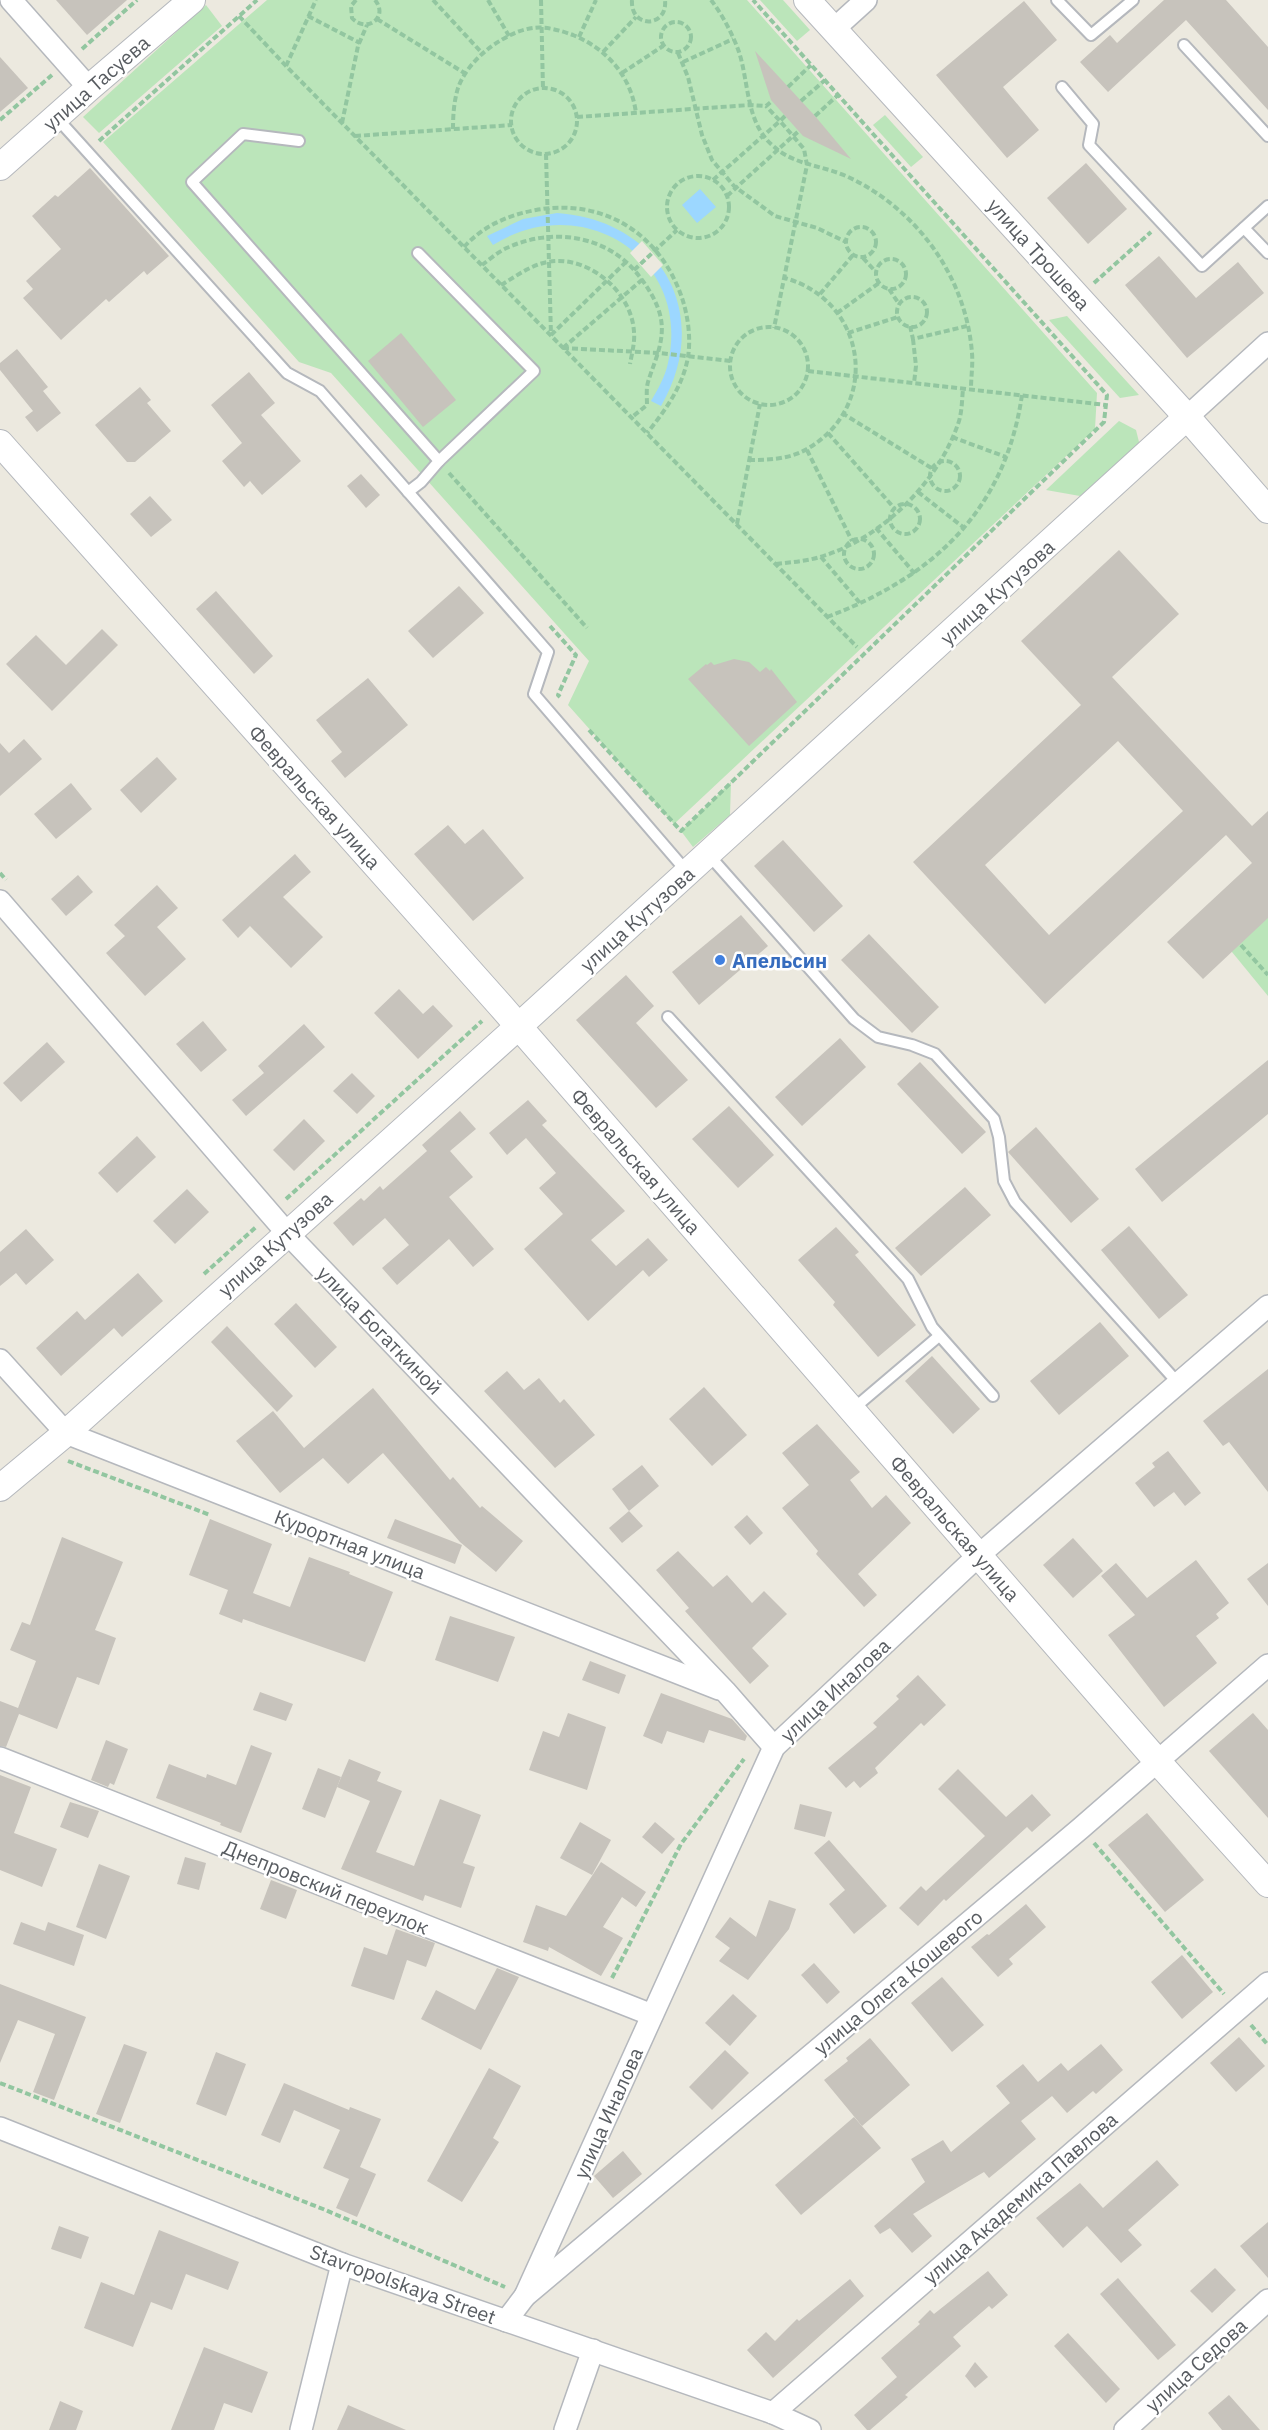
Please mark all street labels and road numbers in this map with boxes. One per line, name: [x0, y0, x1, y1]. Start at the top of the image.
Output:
street label: улица Тасуева: [37, 29, 155, 137]
street label: улица Трошева: [981, 192, 1097, 316]
street label: улица Кутузова: [934, 533, 1060, 651]
street label: Февральская улица: [243, 719, 387, 875]
street label: улица Кутузова: [574, 860, 700, 978]
street label: Февральская улица: [565, 1082, 707, 1240]
street label: улица Кутузова: [212, 1185, 338, 1303]
street label: улица Богаткиной: [311, 1260, 449, 1400]
street label: Февральская улица: [884, 1449, 1026, 1607]
street label: Курортная улица: [271, 1503, 430, 1585]
street label: улица Иналова: [774, 1632, 896, 1748]
street label: Днепровский переулок: [219, 1833, 433, 1941]
street label: улица Олега Кошевого: [808, 1903, 988, 2061]
street label: улица Иналова: [567, 2043, 649, 2183]
street label: улица Академика Павлова: [917, 2106, 1123, 2290]
street label: Stavropolskaya Street: [306, 2238, 500, 2330]
street label: улица Седова: [1139, 2312, 1253, 2418]

